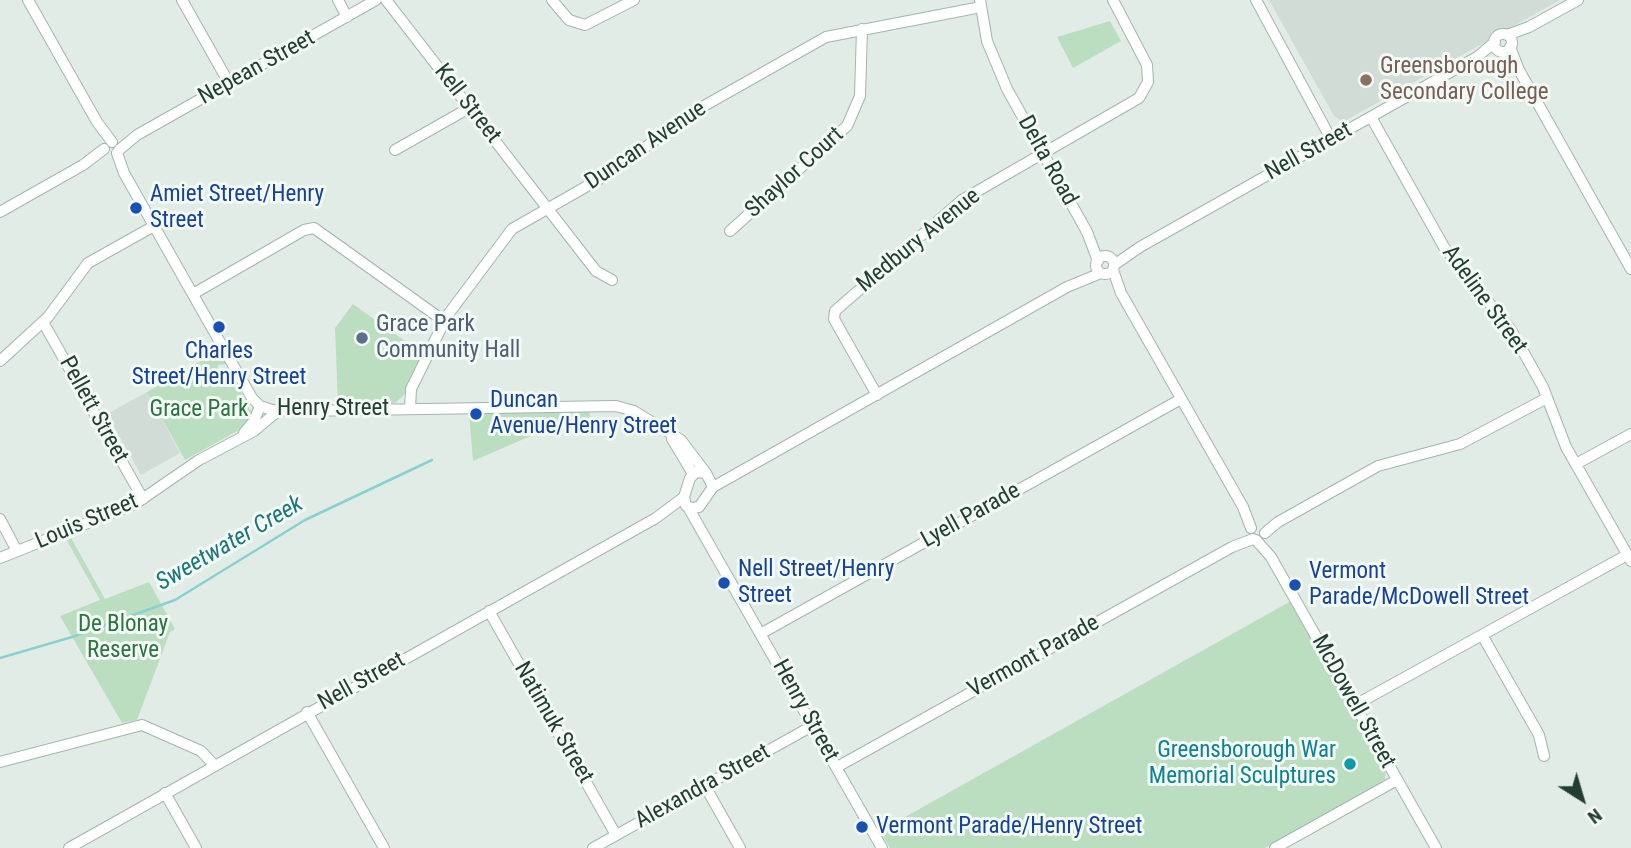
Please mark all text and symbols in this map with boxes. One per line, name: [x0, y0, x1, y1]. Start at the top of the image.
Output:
street label: Nepean Street: [194, 25, 320, 111]
place label: Greensborough Secondary College: [1380, 53, 1549, 107]
street label: Kell Street: [428, 59, 506, 149]
marker: Greensborough Secondary College: [1358, 72, 1374, 88]
street label: Duncan Avenue: [580, 96, 712, 196]
street label: Delta Road: [1011, 111, 1083, 211]
street label: Nell Street: [1261, 117, 1357, 187]
street label: Shaylor Court: [740, 122, 850, 224]
place label: Amiet Street/Henry Street: [150, 181, 324, 235]
street label: Medbury Avenue: [852, 183, 986, 299]
marker: Amiet Street/Henry Street: [128, 200, 144, 216]
street label: Adeline Street: [1435, 240, 1533, 360]
place label: Grace Park Community Hall: [376, 311, 520, 365]
marker: Charles Street/Henry Street: [211, 319, 227, 335]
marker: Grace Park Community Hall: [354, 330, 370, 346]
place label: Charles Street/Henry Street: [132, 338, 306, 392]
street label: Pellett Street: [52, 352, 134, 468]
place label: Duncan Avenue/Henry Street: [490, 387, 677, 441]
street label: Henry Street: [277, 395, 389, 423]
park label: Grace Park: [150, 396, 248, 424]
marker: Duncan Avenue/Henry Street: [468, 406, 484, 422]
street label: Lyell Parade: [917, 478, 1025, 554]
street label: Louis Street: [32, 488, 142, 556]
water label: Sweetwater Creek: [151, 490, 309, 598]
place label: Nell Street/Henry Street: [738, 556, 894, 610]
place label: Vermont Parade/McDowell Street: [1309, 558, 1529, 612]
marker: Nell Street/Henry Street: [716, 575, 732, 591]
marker: Vermont Parade/McDowell Street: [1287, 577, 1303, 593]
street label: Vermont Parade: [964, 610, 1104, 704]
park label: De Blonay Reserve: [78, 611, 168, 665]
street label: McDowell Street: [1305, 631, 1401, 773]
street label: Nell Street: [314, 647, 410, 717]
street label: Henry Street: [766, 655, 844, 767]
street label: Natimuk Street: [507, 658, 599, 788]
place label: Greensborough War Memorial Sculptures: [1149, 737, 1336, 791]
street label: Alexandra Street: [631, 739, 775, 835]
marker: Greensborough War Memorial Sculptures: [1342, 756, 1358, 772]
north arrow: [1547, 764, 1617, 834]
text: N: [1583, 803, 1607, 829]
place label: Vermont Parade/Henry Street: [876, 813, 1142, 841]
marker: Vermont Parade/Henry Street: [854, 819, 870, 835]

